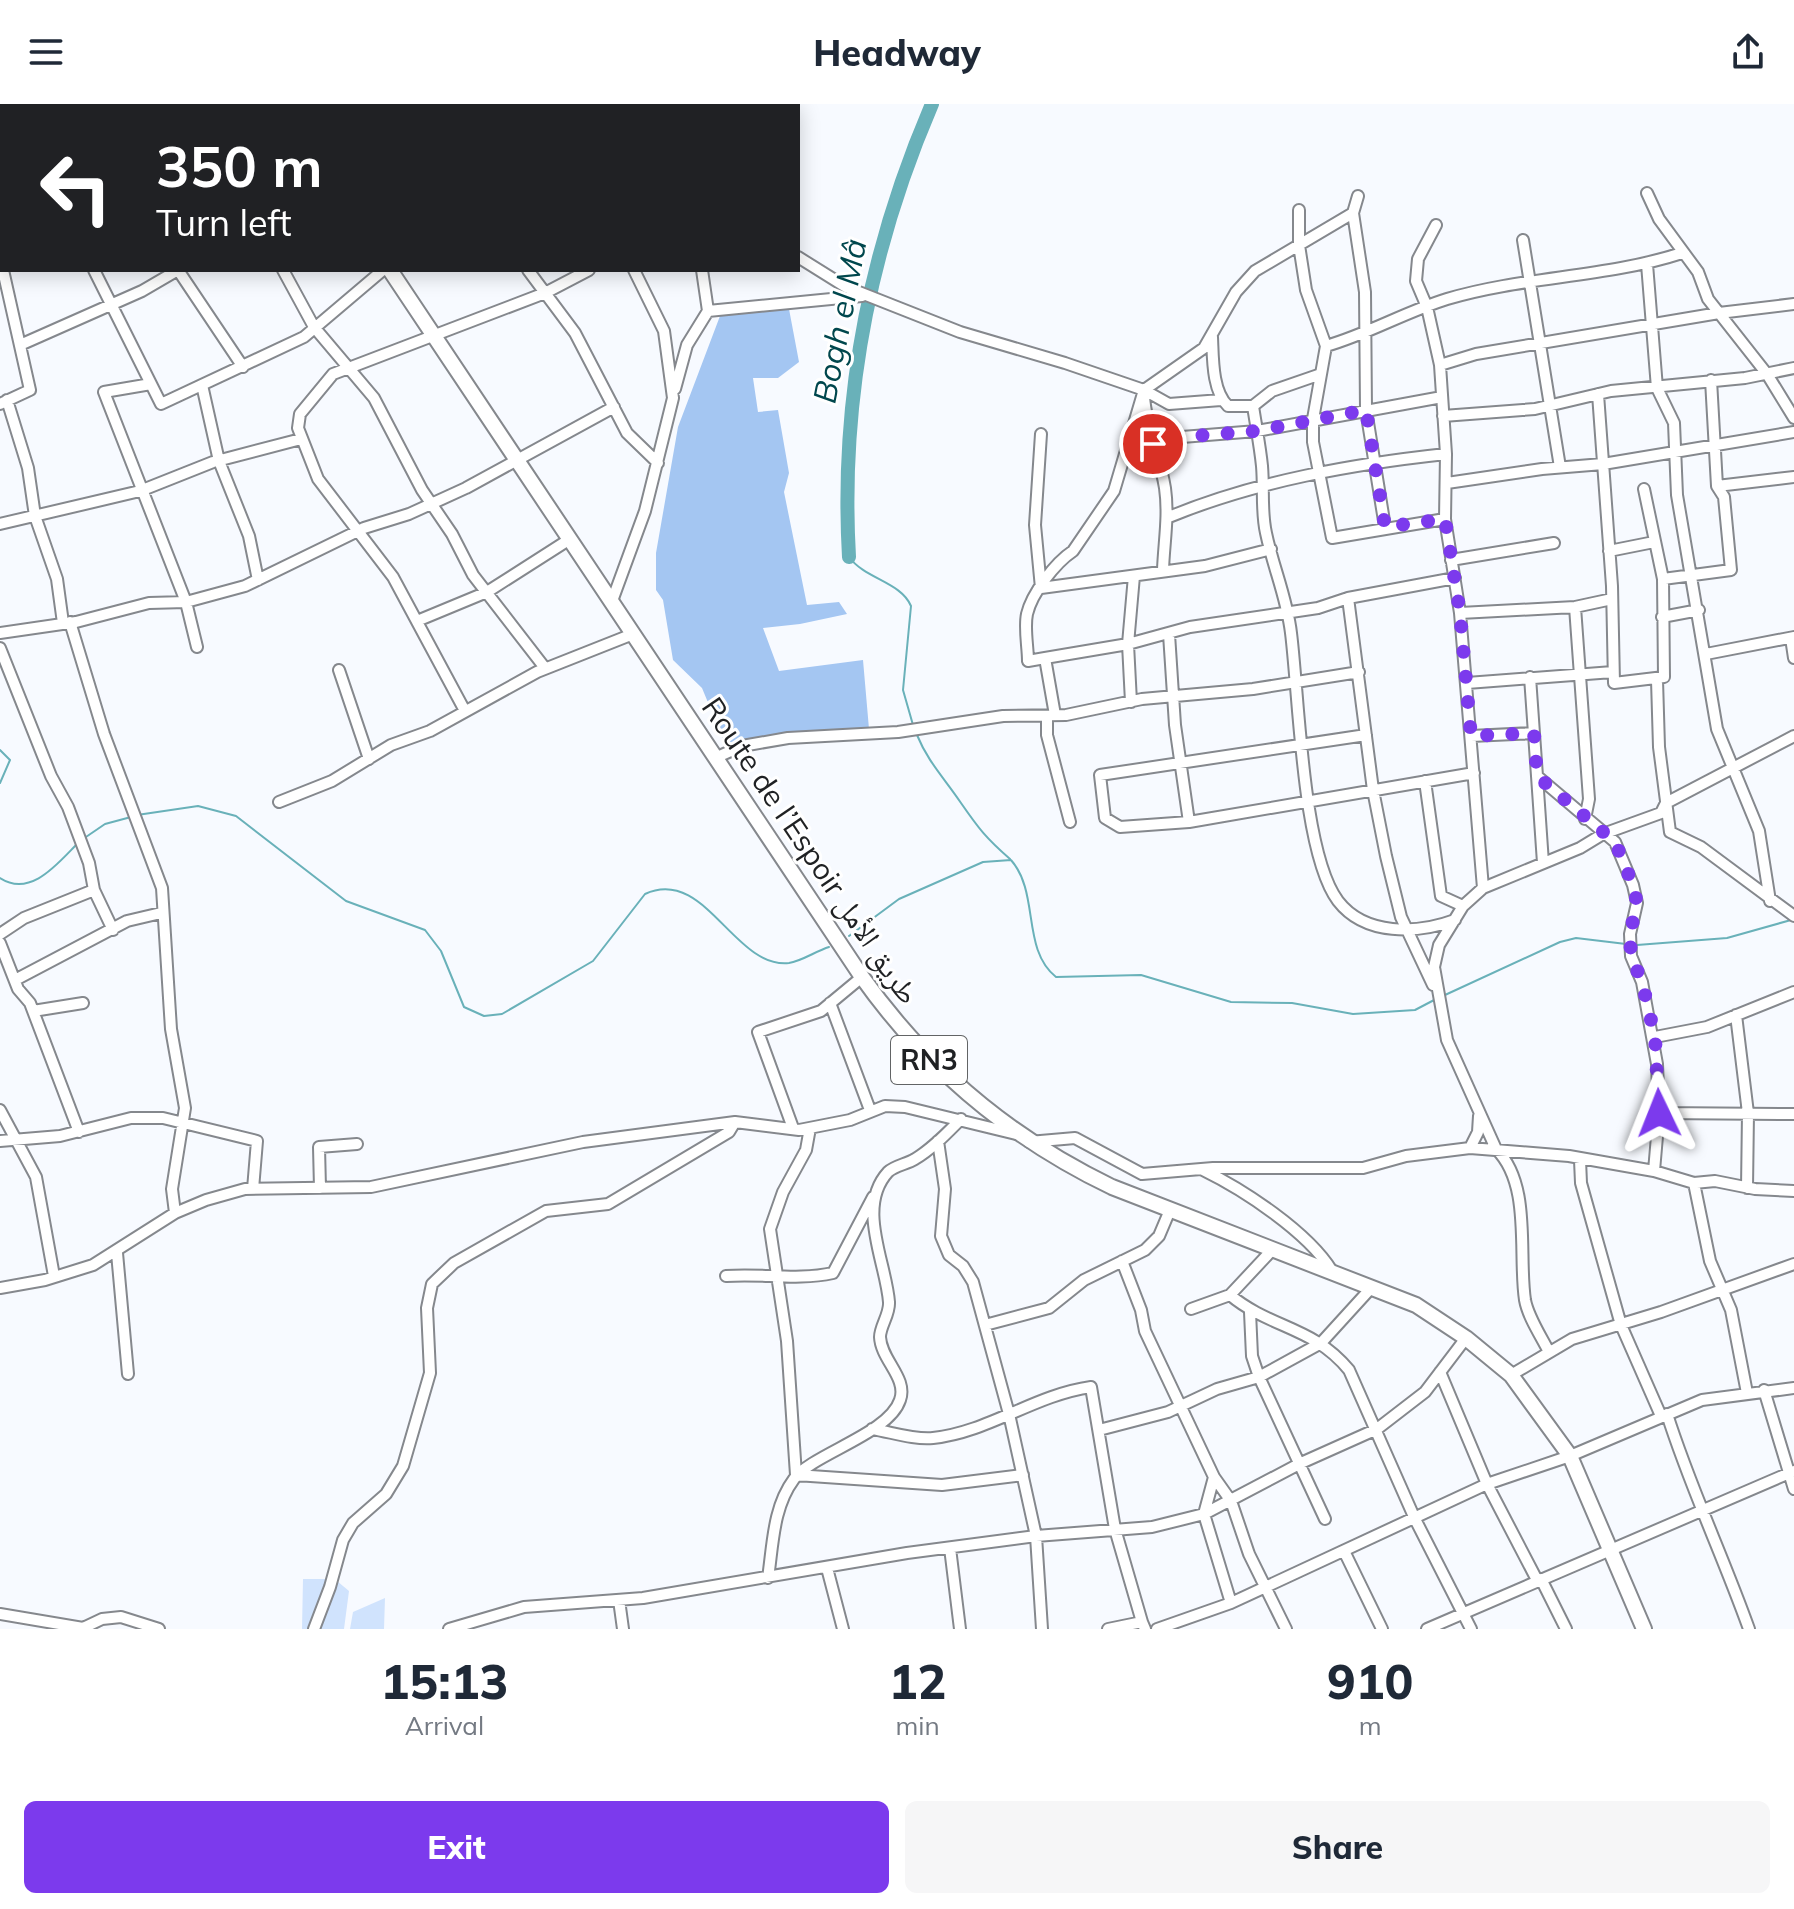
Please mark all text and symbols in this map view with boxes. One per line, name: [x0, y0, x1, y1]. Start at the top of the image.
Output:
icon: menu: [24, 30, 68, 74]
text: Headway: [813, 30, 981, 75]
icon: share: [1726, 30, 1770, 74]
text: 350 m: [156, 131, 323, 201]
icon: left: [24, 136, 128, 240]
text: Turn left: [156, 200, 292, 245]
water label: Bogh el Mâ: [804, 235, 875, 406]
pin: [1119, 410, 1187, 478]
icon: arrive: [1131, 422, 1175, 466]
street label: Route de l’Espoir طريق الأمل: [694, 690, 928, 1011]
road number: RN3: [891, 1036, 967, 1084]
position arrow: [1617, 1071, 1701, 1155]
text: 15:13: [381, 1651, 508, 1711]
text: 12: [889, 1651, 946, 1711]
text: 910: [1327, 1651, 1413, 1711]
text: Arrival: [405, 1709, 484, 1742]
text: min: [895, 1709, 940, 1742]
text: m: [1359, 1709, 1382, 1742]
button: Exit: [24, 1801, 889, 1893]
button: Share: [905, 1801, 1770, 1893]

